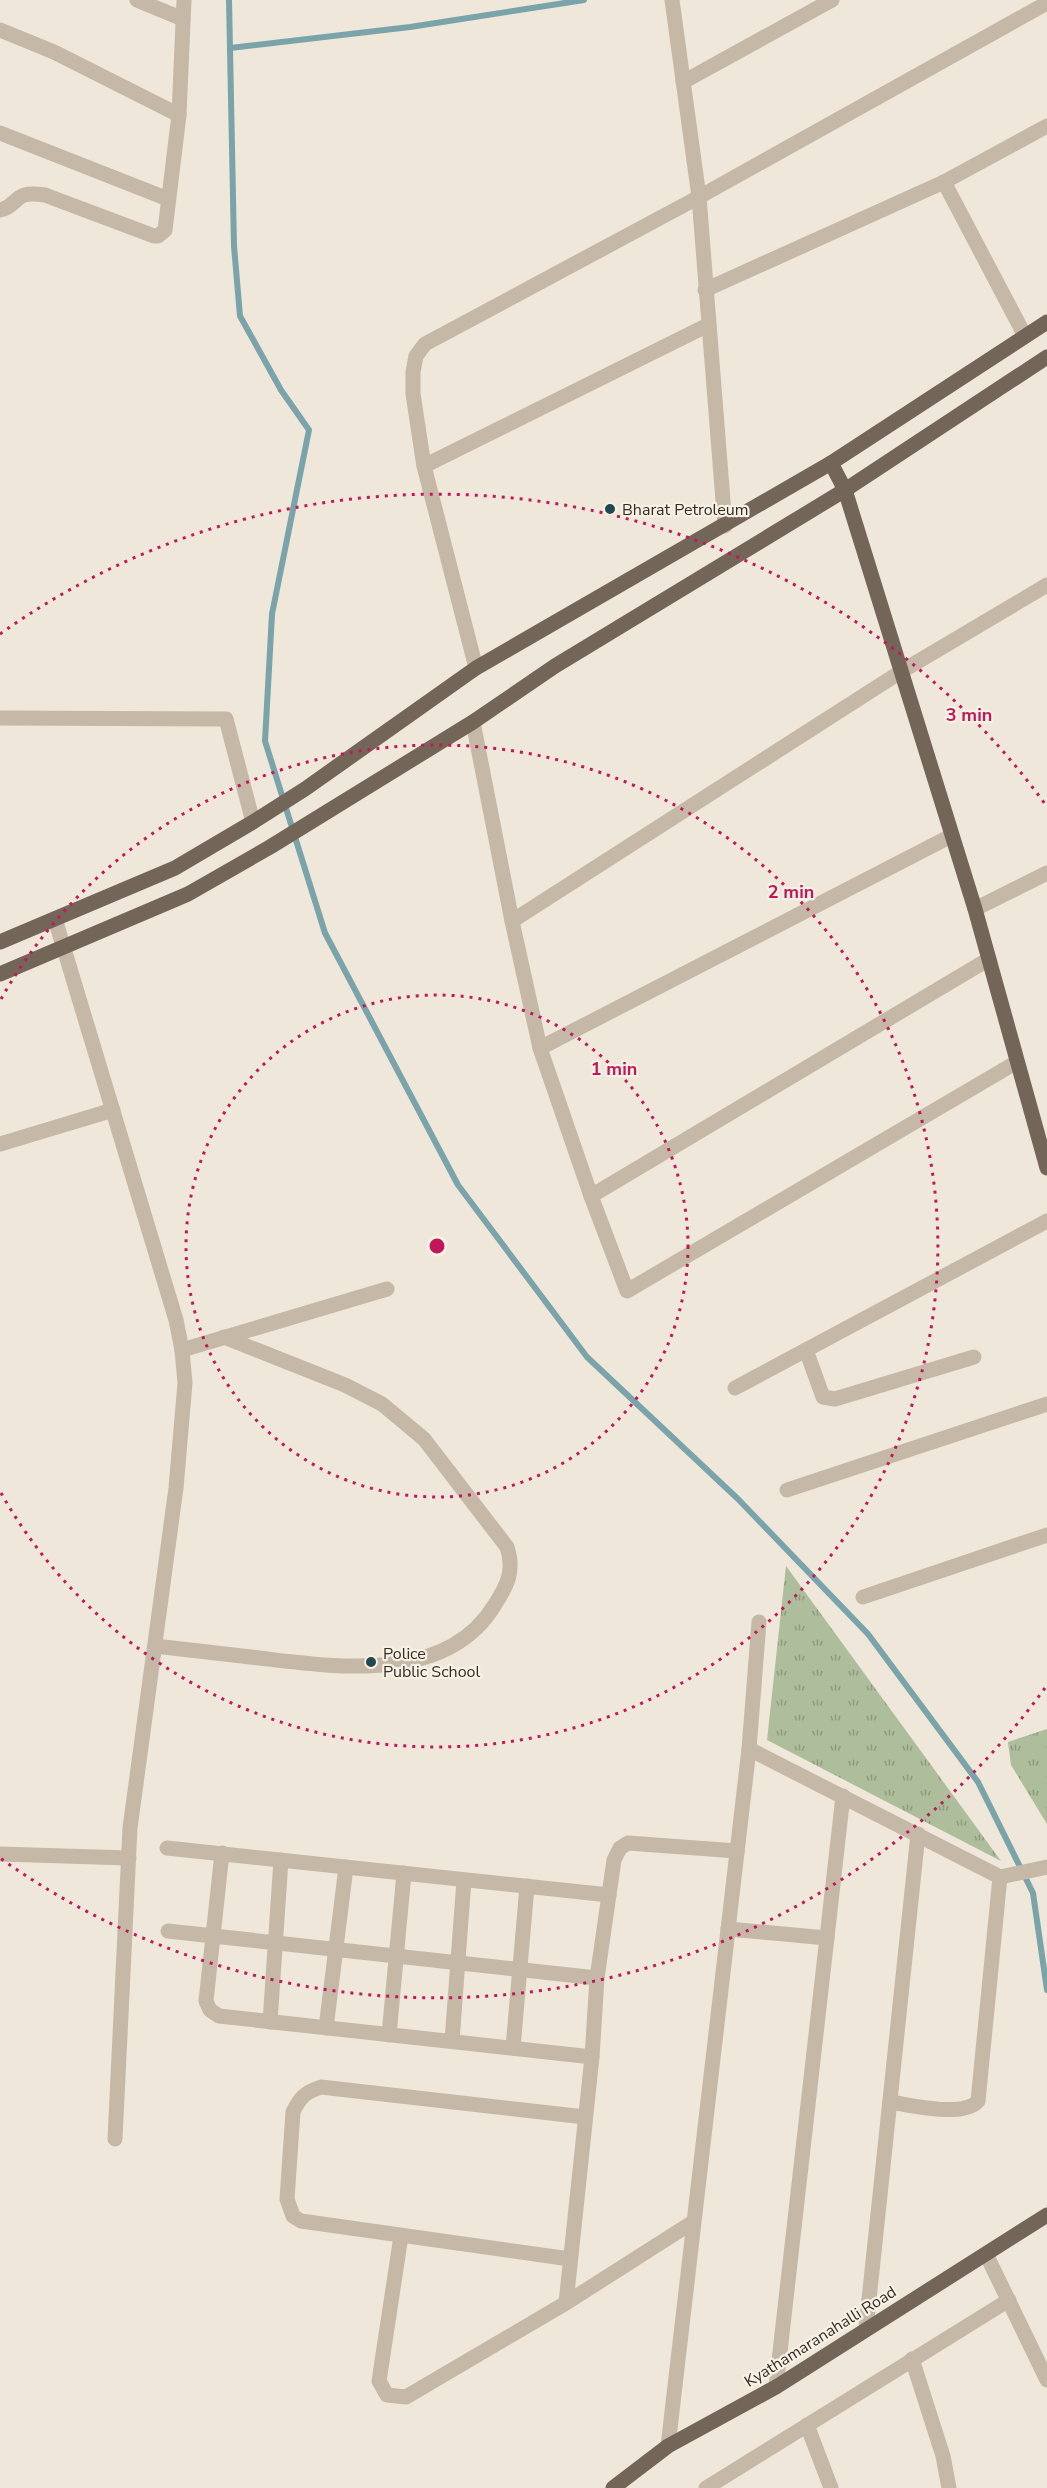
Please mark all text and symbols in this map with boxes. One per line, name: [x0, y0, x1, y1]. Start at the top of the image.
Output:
place label: Bharat Petroleum: [622, 499, 748, 521]
marker: Bharat Petroleum: [603, 502, 617, 516]
text: 3 min: [946, 703, 992, 727]
text: 2 min: [768, 880, 814, 904]
text: 1 min: [591, 1057, 637, 1081]
centre of rings: [427, 1236, 447, 1256]
place label: Police Public School: [383, 1643, 480, 1683]
marker: Police Public School: [364, 1655, 378, 1669]
street label: Kyathamaranahalli Road: [740, 2281, 901, 2393]

